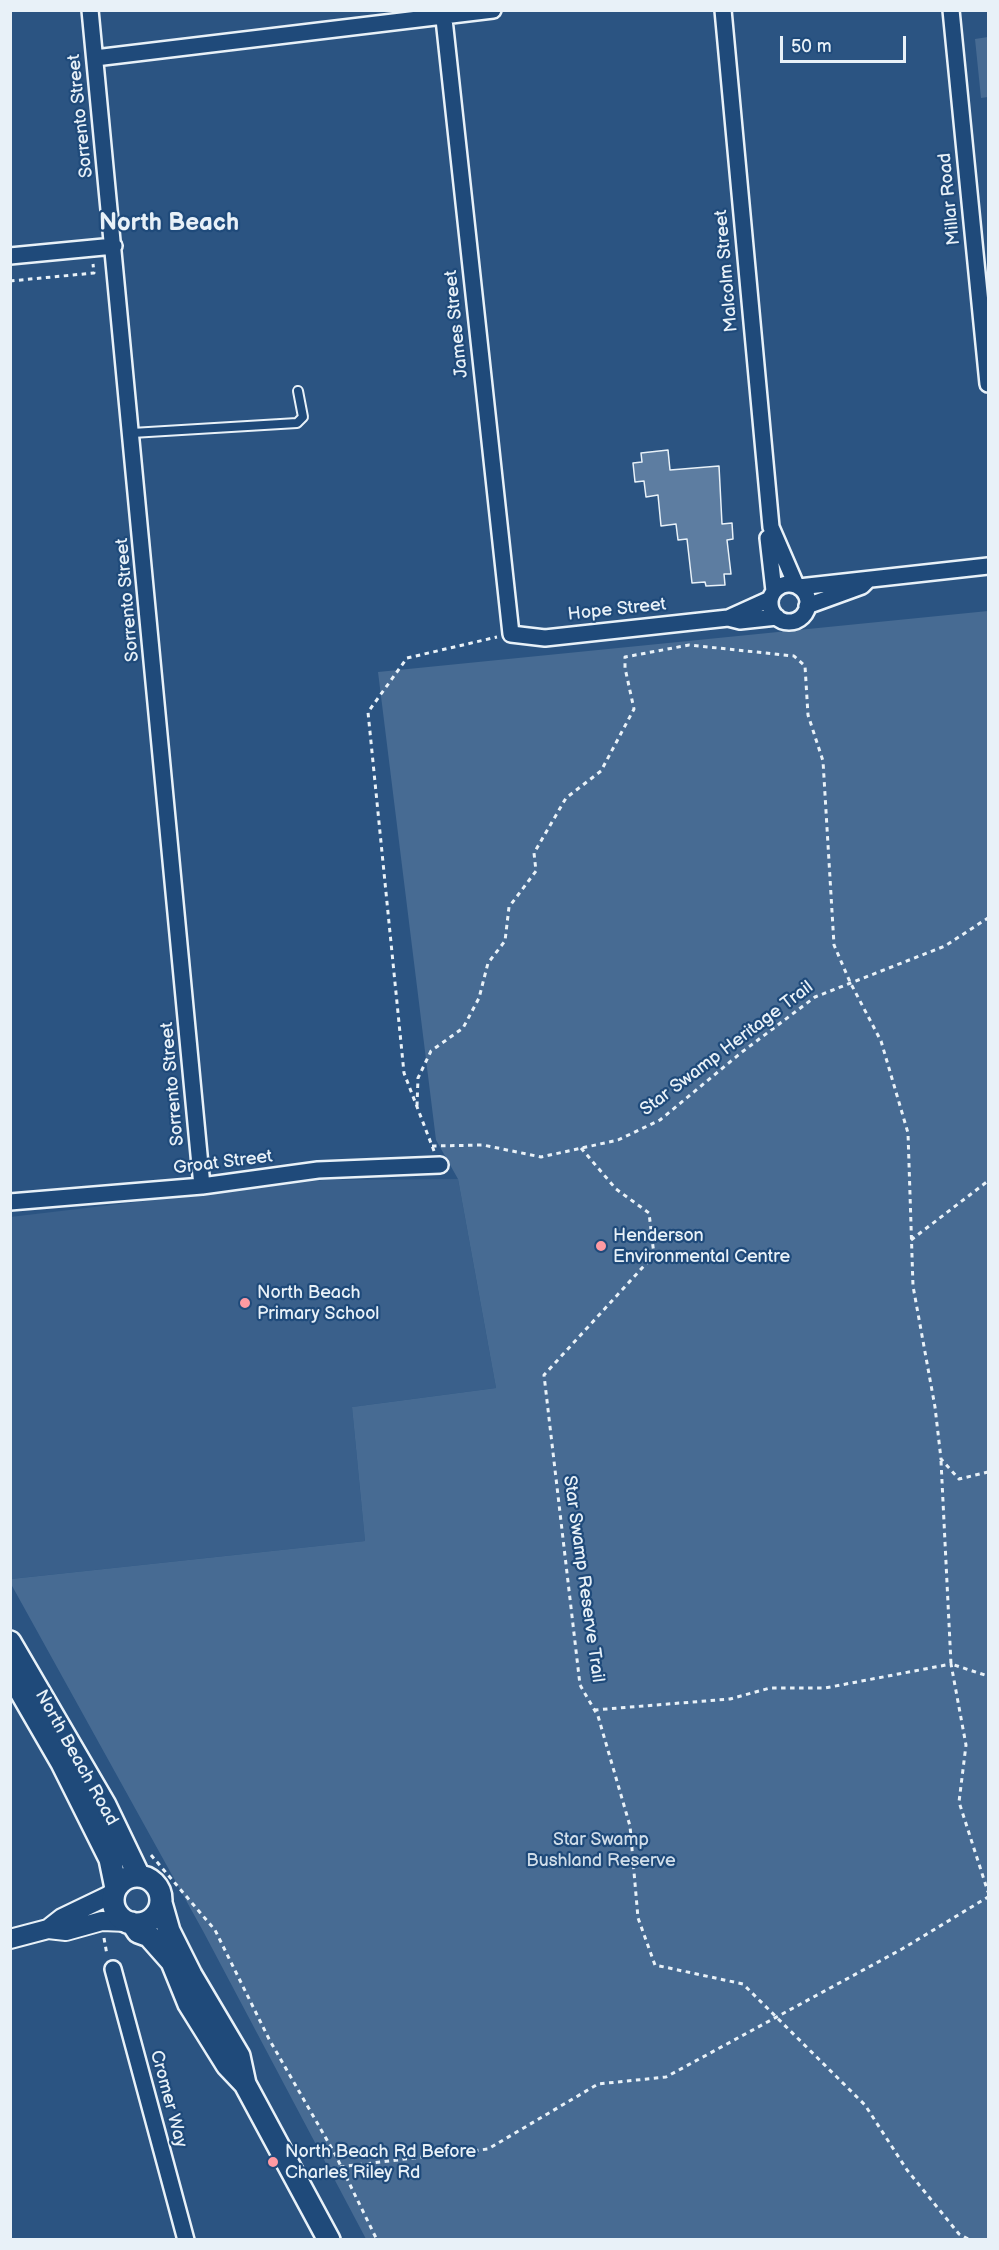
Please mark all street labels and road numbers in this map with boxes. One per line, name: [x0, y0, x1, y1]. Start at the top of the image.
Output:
street label: Sorrento Street: [64, 53, 98, 179]
street label: Millar Road: [934, 152, 966, 246]
street label: Malcolm Street: [711, 209, 743, 333]
street label: James Street: [441, 269, 473, 379]
street label: Sorrento Street: [112, 537, 144, 663]
street label: Hope Street: [567, 594, 667, 626]
street label: Star Swamp Heritage Trail: [636, 977, 818, 1121]
street label: Sorrento Street: [157, 1021, 189, 1147]
street label: Groat Street: [172, 1146, 274, 1180]
street label: Star Swamp Reserve Trail: [558, 1474, 608, 1684]
street label: North Beach Road: [30, 1686, 122, 1830]
street label: Cromer Way: [145, 2048, 191, 2150]

